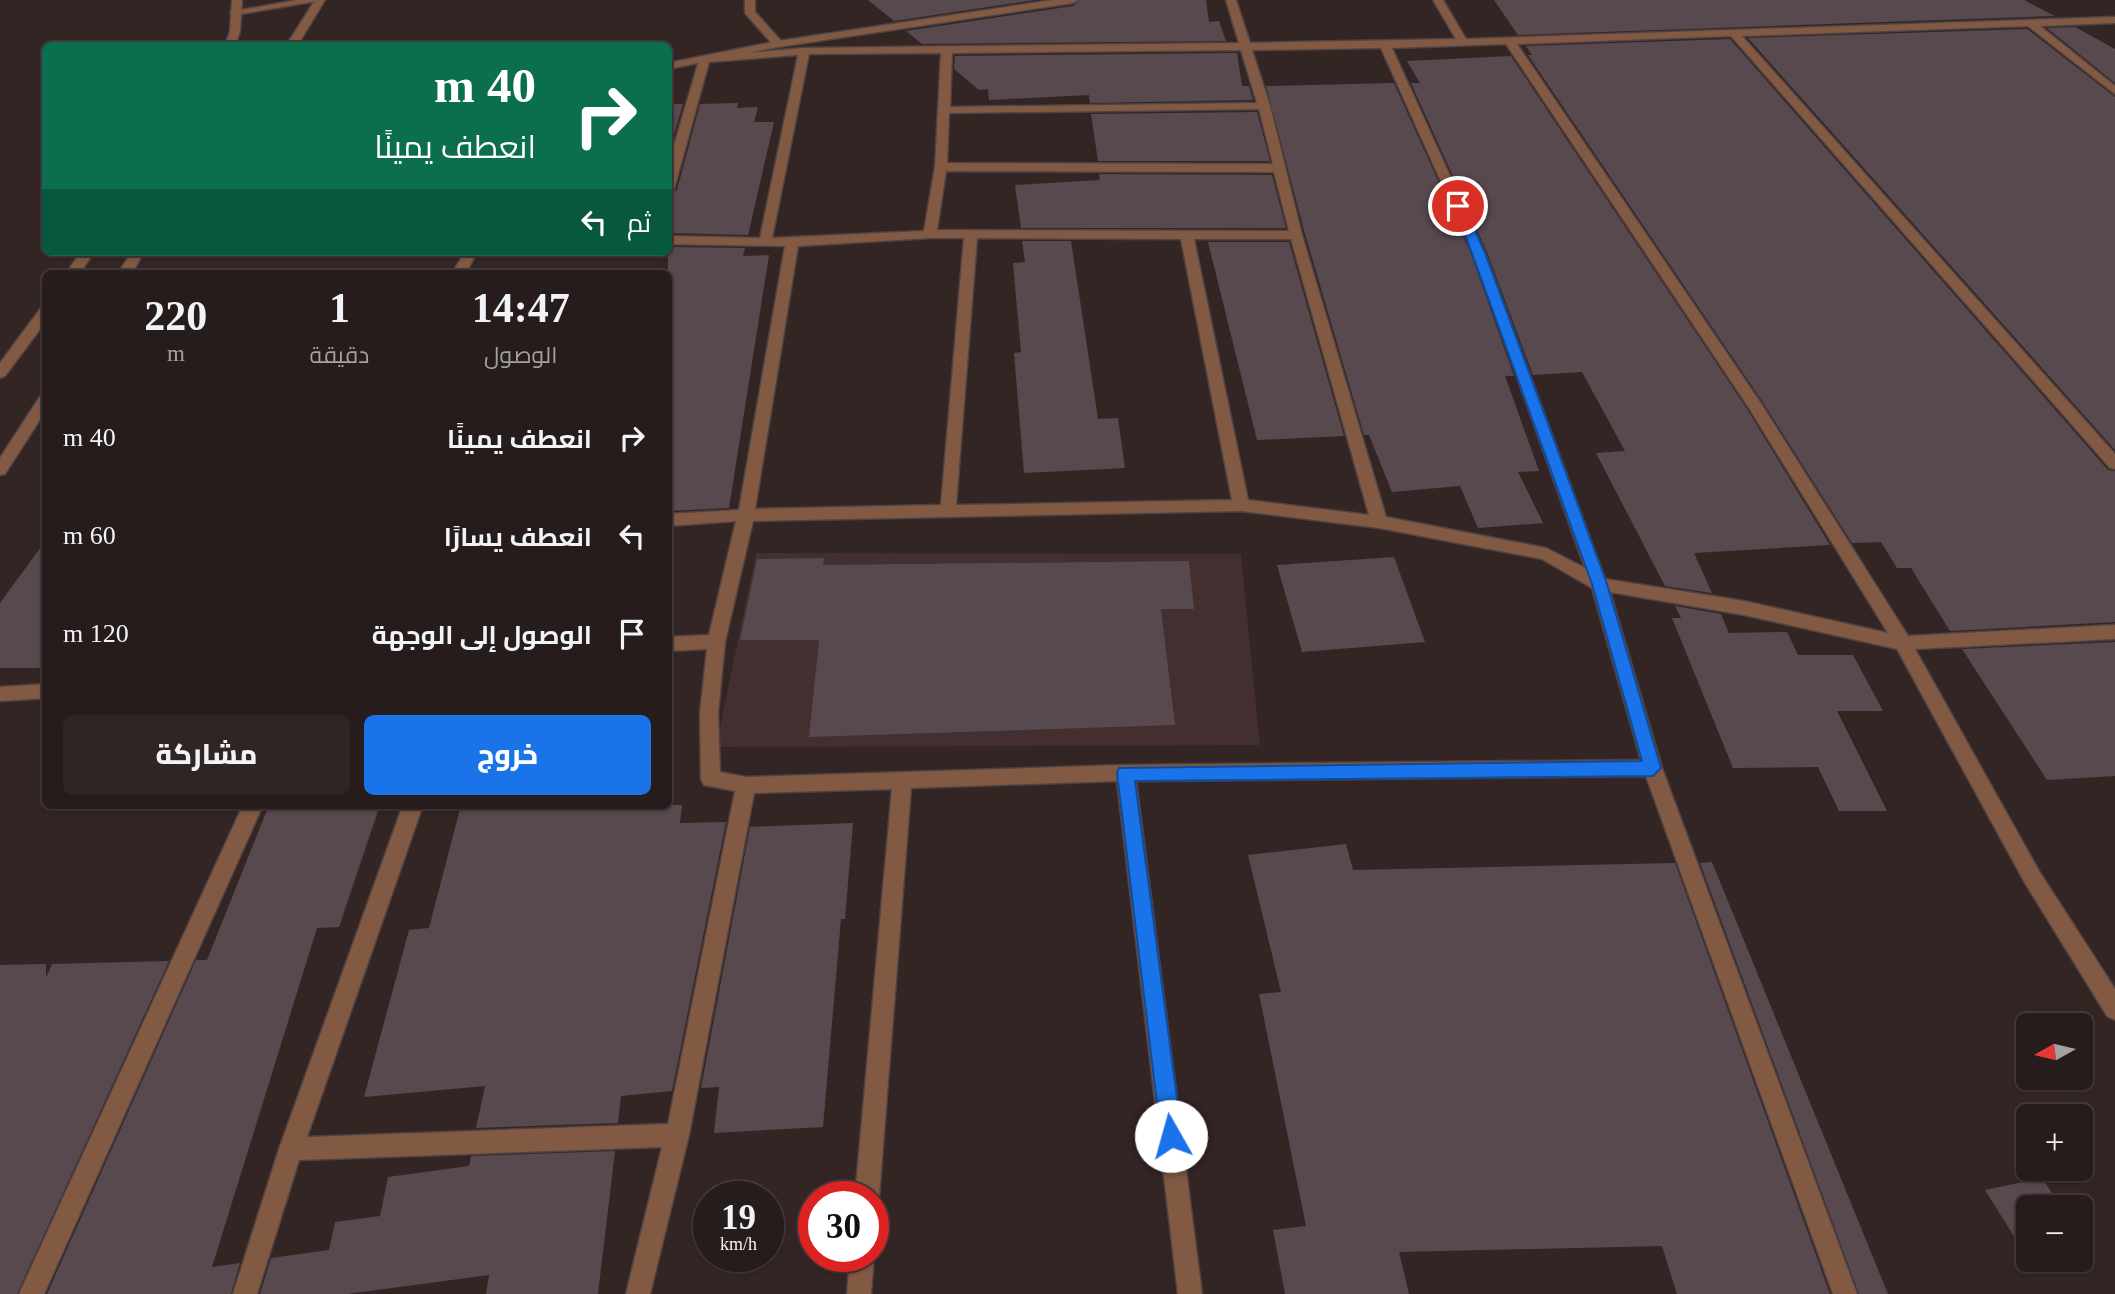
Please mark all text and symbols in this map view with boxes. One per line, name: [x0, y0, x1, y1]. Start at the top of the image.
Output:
text: 40 m: [434, 58, 536, 113]
icon: right: [560, 70, 651, 161]
text: انعطف يمينًا: [374, 129, 536, 165]
pin: [1428, 176, 1488, 236]
icon: arrive: [1439, 187, 1477, 225]
icon: left: [575, 203, 613, 241]
text: ثم: [627, 209, 651, 238]
text: 1: [329, 285, 350, 331]
text: 14:47: [472, 285, 570, 331]
text: 220: [144, 293, 207, 339]
text: m: [167, 341, 185, 366]
text: دقيقة: [310, 343, 369, 368]
text: الوصول: [484, 343, 557, 368]
icon: right: [613, 419, 651, 457]
text: 40 m: [63, 423, 116, 452]
text: انعطف يمينًا: [447, 425, 592, 454]
icon: left: [613, 517, 651, 555]
text: 60 m: [63, 521, 116, 550]
text: انعطف يسارًا: [444, 523, 592, 552]
icon: arrive: [613, 615, 651, 653]
text: 120 m: [63, 619, 129, 648]
text: الوصول إلى الوجهة: [372, 621, 592, 650]
button: مشاركة: [63, 715, 350, 795]
button: خروج: [364, 715, 651, 795]
north arrow: [2016, 1013, 2093, 1090]
map controls: [2016, 1013, 2093, 1272]
position arrow: [1134, 1099, 1208, 1173]
button: +: [2016, 1104, 2093, 1181]
speed limit sign: 30: [798, 1181, 889, 1272]
button: −: [2016, 1195, 2093, 1272]
text: 19: [721, 1198, 756, 1237]
text: km/h: [720, 1234, 757, 1254]

